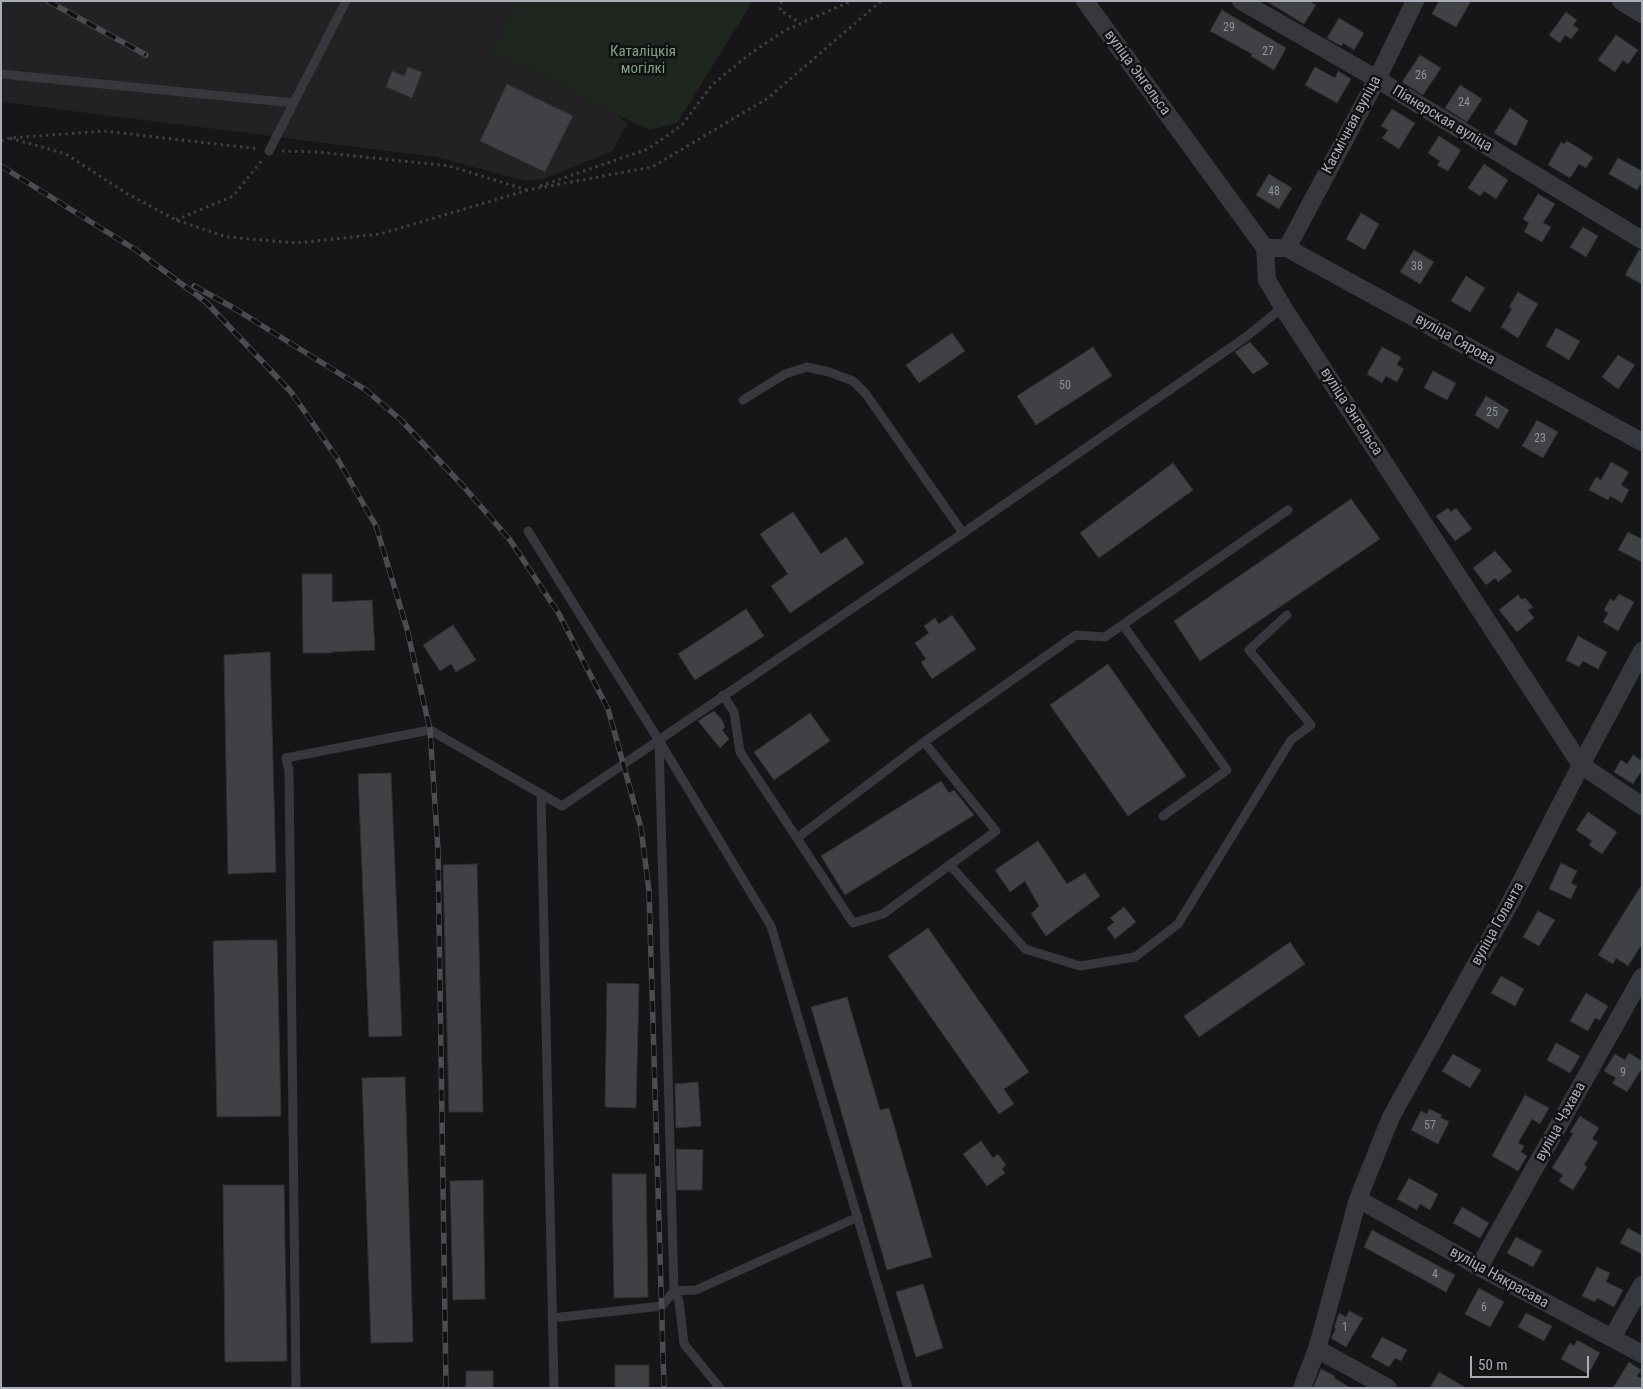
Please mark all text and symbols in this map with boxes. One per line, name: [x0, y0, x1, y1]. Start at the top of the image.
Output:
house number: 29: [1223, 21, 1235, 35]
street label: вуліца Энгельса: [1100, 27, 1174, 119]
park label: Каталіцкія могілкі: [610, 43, 676, 78]
house number: 27: [1262, 45, 1274, 59]
house number: 26: [1415, 69, 1427, 83]
street label: Касмічная вуліца: [1319, 73, 1385, 177]
street label: Піянерская вуліца: [1389, 82, 1495, 156]
house number: 24: [1458, 96, 1470, 110]
house number: 48: [1268, 185, 1280, 199]
house number: 38: [1411, 260, 1423, 274]
street label: вуліца Сярова: [1412, 311, 1498, 369]
street label: вуліца Энгельса: [1316, 365, 1386, 459]
house number: 50: [1059, 379, 1071, 393]
house number: 25: [1486, 406, 1498, 420]
house number: 23: [1534, 432, 1546, 446]
street label: вуліца Голанта: [1468, 879, 1528, 969]
house number: 9: [1620, 1066, 1626, 1080]
street label: вуліца Чэхава: [1532, 1079, 1590, 1165]
house number: 57: [1424, 1119, 1436, 1133]
street label: вуліца Някрасава: [1446, 1243, 1552, 1313]
house number: 4: [1432, 1268, 1438, 1282]
house number: 6: [1481, 1301, 1487, 1315]
house number: 1: [1342, 1321, 1348, 1335]
scale bar: [1473, 1346, 1592, 1378]
text: 50 m: [1478, 1356, 1508, 1374]

